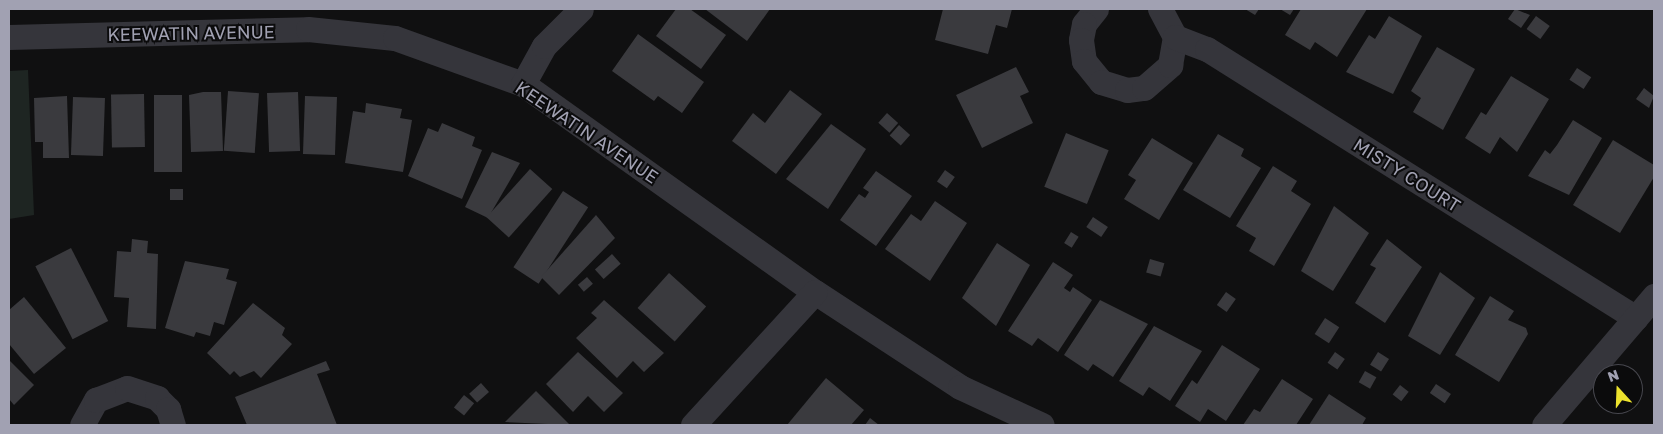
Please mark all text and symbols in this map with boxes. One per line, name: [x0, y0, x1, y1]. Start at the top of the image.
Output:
street label: KEEWATIN AVENUE: [107, 21, 275, 45]
street label: KEEWATIN AVENUE: [512, 76, 662, 188]
street label: MISTY COURT: [1349, 133, 1465, 217]
north arrow: [1593, 364, 1643, 414]
text: N: [1605, 366, 1621, 385]

